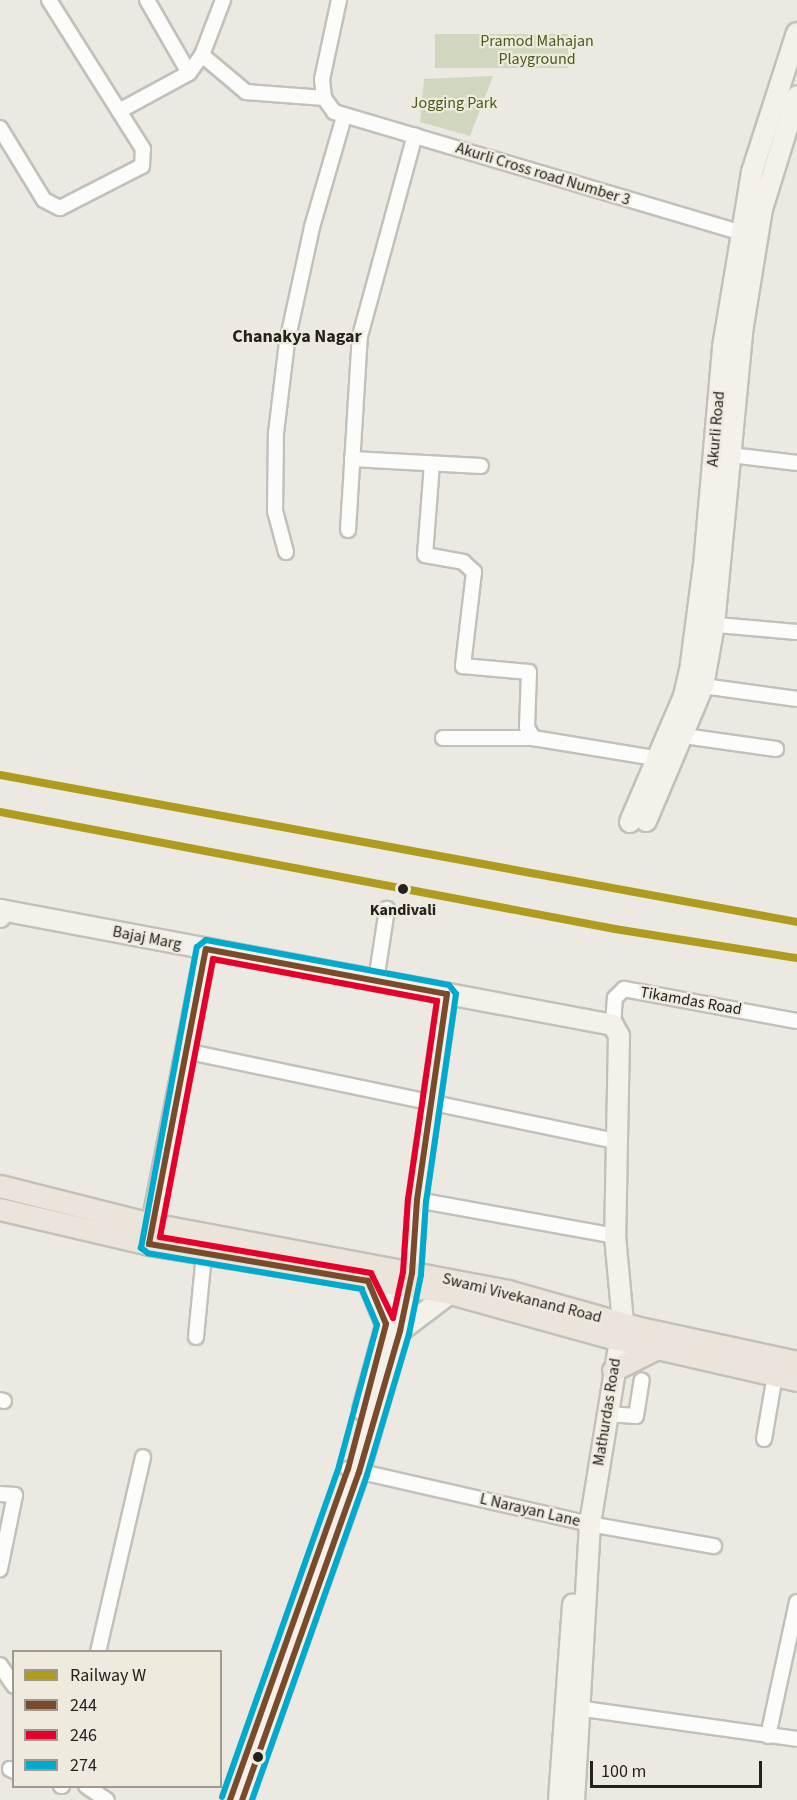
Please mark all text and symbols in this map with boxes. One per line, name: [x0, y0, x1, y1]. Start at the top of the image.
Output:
park label: Pramod Mahajan Playground: [480, 31, 594, 69]
park label: Jogging Park: [411, 93, 497, 113]
street label: Akurli Cross road Number 3: [453, 138, 633, 210]
district label: Chanakya Nagar: [232, 326, 362, 348]
street label: Akurli Road: [703, 390, 729, 468]
marker: Kandivali: [394, 880, 412, 898]
place label: Kandivali: [370, 900, 436, 920]
street label: Bajaj Marg: [111, 922, 183, 954]
street label: Tikamdas Road: [639, 983, 743, 1019]
street label: Swami Vivekanand Road: [440, 1269, 604, 1327]
street label: Mathurdas Road: [589, 1357, 625, 1467]
street label: L Narayan Lane: [478, 1489, 582, 1531]
legend: [12, 1650, 222, 1788]
text: Railway W: [70, 1663, 146, 1688]
text: 244: [70, 1693, 97, 1718]
text: 246: [70, 1723, 97, 1748]
scale bar: [593, 1749, 766, 1787]
unlabelled marker: [252, 1751, 264, 1763]
text: 274: [70, 1753, 97, 1778]
text: 100 m: [601, 1759, 646, 1784]

